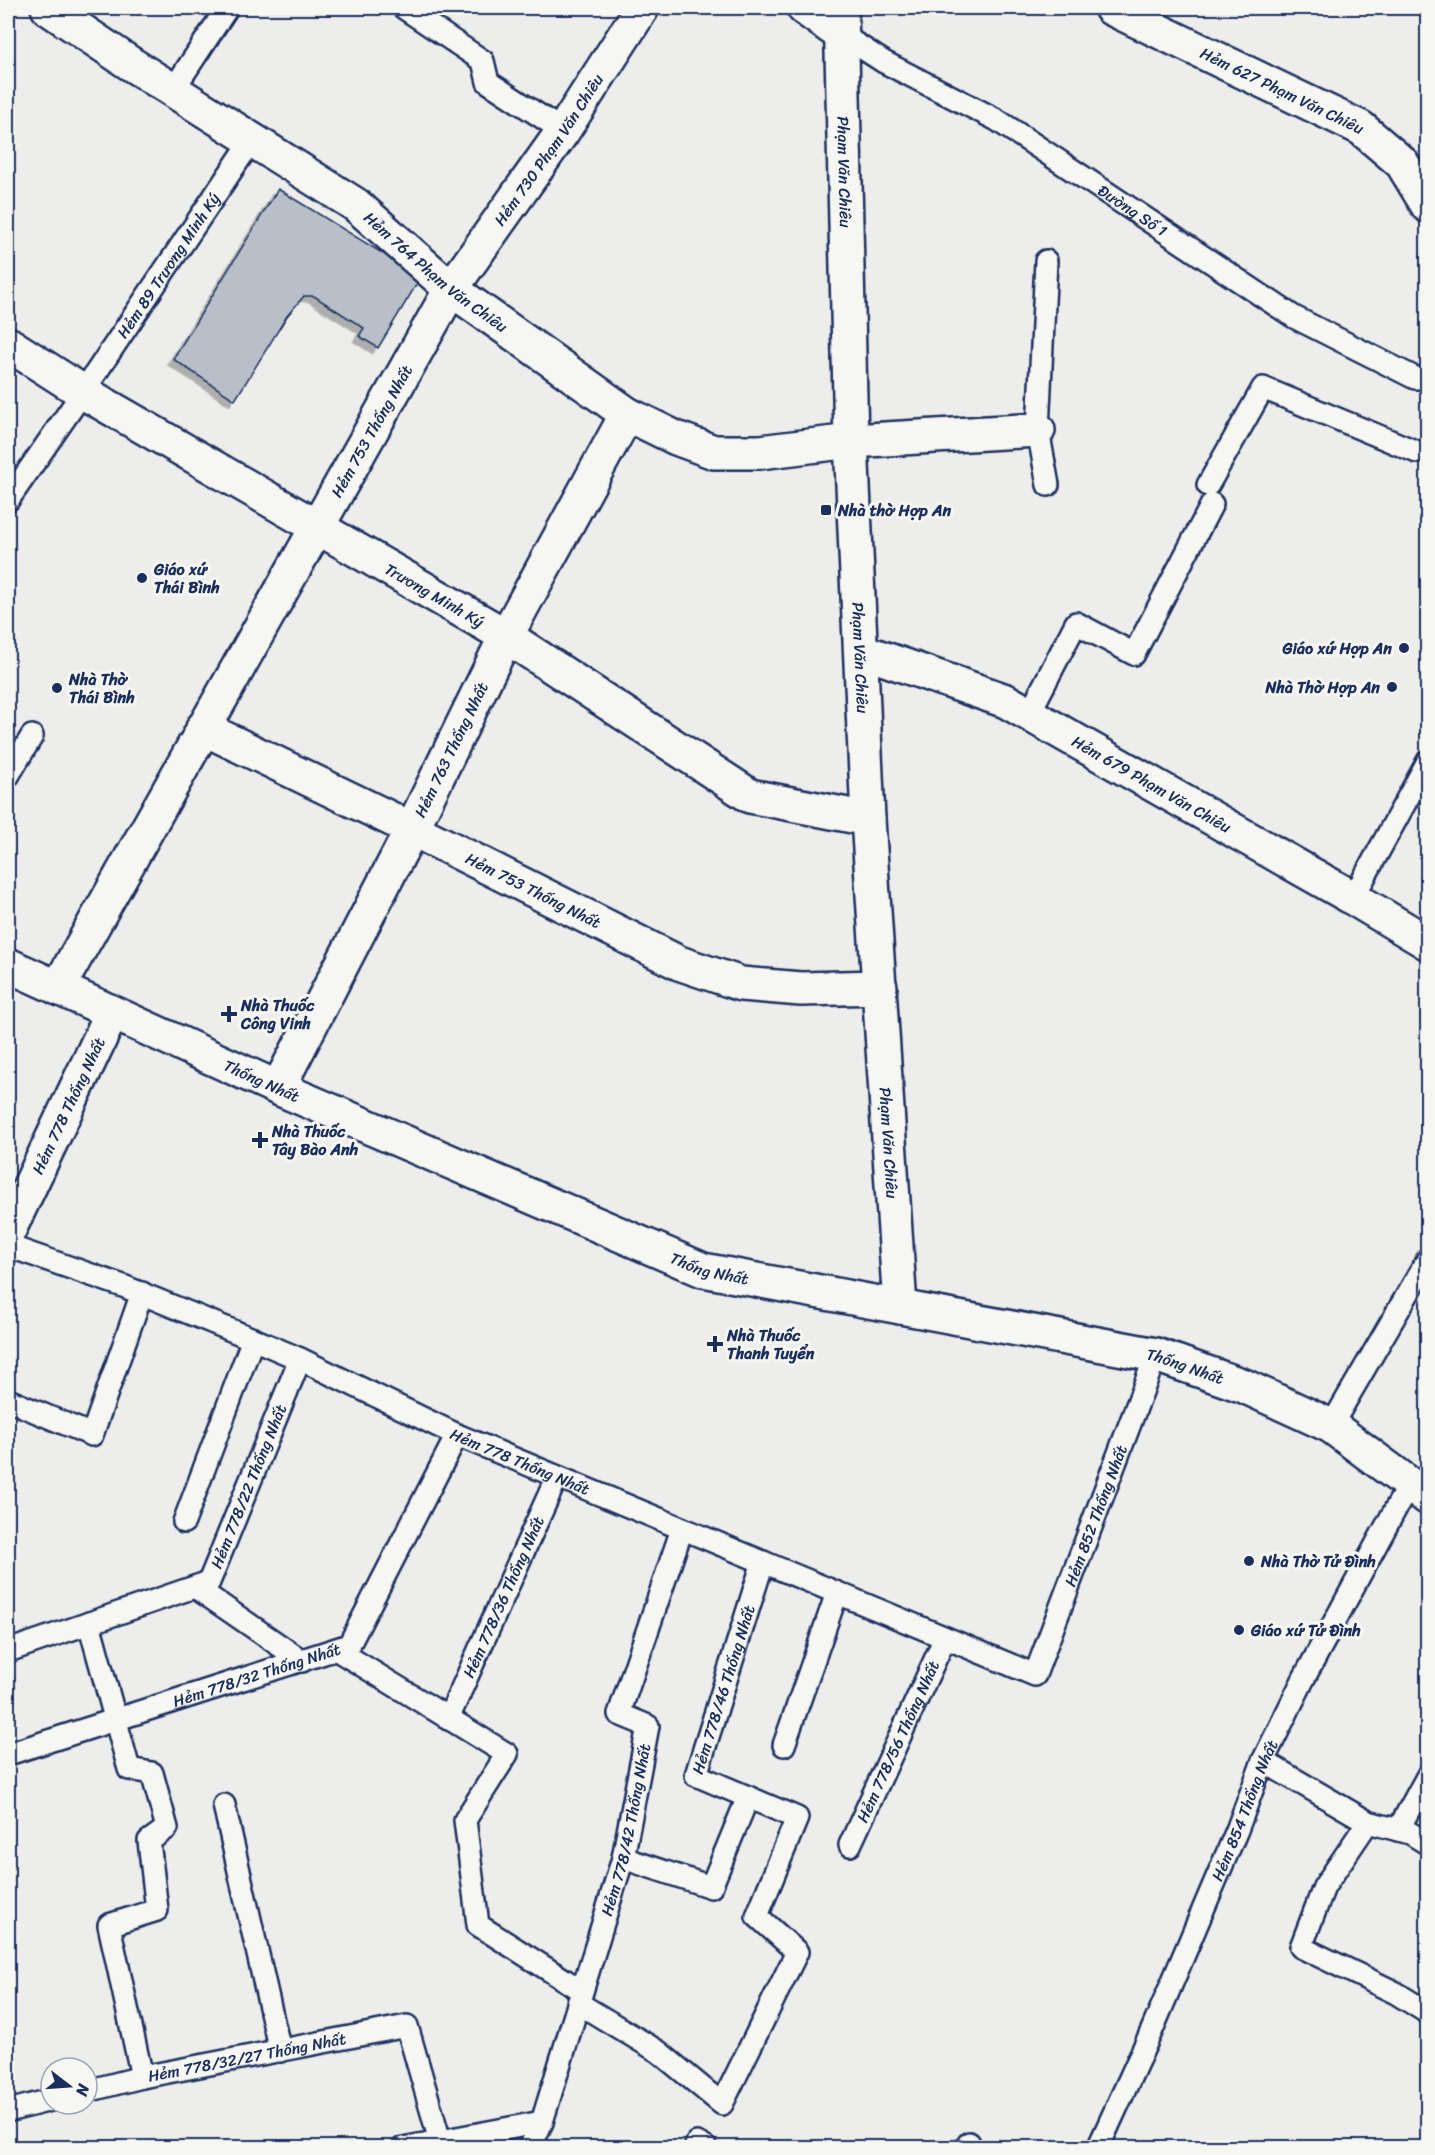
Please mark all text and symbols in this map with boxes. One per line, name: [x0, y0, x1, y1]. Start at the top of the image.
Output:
street label: Hẻm 627 Phạm Văn Chiêu: [1195, 39, 1369, 143]
street label: Hẻm 730 Phạm Văn Chiêu: [486, 67, 612, 232]
street label: Phạm Văn Chiêu: [829, 116, 860, 228]
street label: Đường Số 1: [1092, 177, 1174, 245]
street label: Hẻm 89 Trương Minh Ký: [109, 186, 228, 345]
street label: Hẻm 764 Phạm Văn Chiêu: [357, 204, 514, 341]
street label: Hẻm 753 Thống Nhất: [323, 359, 421, 503]
place label: Nhà thờ Hợp An: [837, 496, 951, 525]
marker: Nhà thờ Hợp An: [819, 503, 833, 517]
place label: Giáo xứ Thái Bình: [153, 555, 220, 602]
street label: Trương Minh Ký: [379, 555, 490, 636]
marker: Giáo xứ Thái Bình: [135, 571, 149, 585]
street label: Phạm Văn Chiêu: [843, 601, 877, 714]
place label: Giáo xứ Hợp An: [1282, 634, 1392, 663]
marker: Giáo xứ Hợp An: [1397, 641, 1411, 655]
place label: Nhà Thờ Thái Bình: [68, 665, 135, 712]
place label: Nhà Thờ Hợp An: [1264, 673, 1380, 702]
street label: Hẻm 763 Thống Nhất: [406, 677, 497, 823]
marker: Nhà Thờ Hợp An: [1385, 680, 1399, 694]
marker: Nhà Thờ Thái Bình: [50, 681, 64, 695]
street label: Hẻm 679 Phạm Văn Chiêu: [1066, 727, 1237, 841]
street label: Hẻm 753 Thống Nhất: [460, 844, 606, 937]
place label: Nhà Thuốc Công Vinh: [240, 991, 315, 1038]
marker: Nhà Thuốc Công Vinh: [222, 1007, 236, 1021]
street label: Hẻm 778 Thống Nhất: [23, 1032, 114, 1179]
street label: Thống Nhất: [219, 1051, 304, 1111]
street label: Phạm Văn Chiêu: [871, 1086, 907, 1200]
place label: Nhà Thuốc Tây Bào Anh: [271, 1117, 359, 1164]
marker: Nhà Thuốc Tây Bào Anh: [253, 1133, 267, 1147]
street label: Thống Nhất: [665, 1244, 751, 1293]
place label: Nhà Thuốc Thanh Tuyển: [726, 1321, 815, 1368]
marker: Nhà Thuốc Thanh Tuyển: [708, 1337, 722, 1351]
street label: Thống Nhất: [1144, 1340, 1228, 1393]
street label: Hẻm 778/22 Thống Nhất: [202, 1400, 295, 1573]
street label: Hẻm 778 Thống Nhất: [445, 1420, 594, 1504]
street label: Hẻm 852 Thống Nhất: [1056, 1441, 1136, 1591]
street label: Hẻm 778/36 Thống Nhất: [454, 1511, 553, 1683]
place label: Nhà Thờ Tử Đình: [1260, 1547, 1376, 1576]
marker: Nhà Thờ Tử Đình: [1242, 1554, 1256, 1568]
street label: Hẻm 778/46 Thống Nhất: [683, 1601, 764, 1778]
place label: Giáo xứ Tử Đình: [1250, 1616, 1361, 1645]
marker: Giáo xứ Tử Đình: [1232, 1623, 1246, 1637]
street label: Hẻm 778/32 Thống Nhất: [169, 1635, 345, 1715]
street label: Hẻm 778/56 Thống Nhất: [848, 1656, 948, 1828]
street label: Hẻm 854 Thống Nhất: [1203, 1735, 1286, 1886]
street label: Hẻm 778/42 Thống Nhất: [592, 1741, 659, 1920]
street label: Hẻm 778/32/27 Thống Nhất: [145, 2024, 349, 2091]
north arrow: [39, 2056, 99, 2116]
text: N: [67, 2080, 99, 2101]

